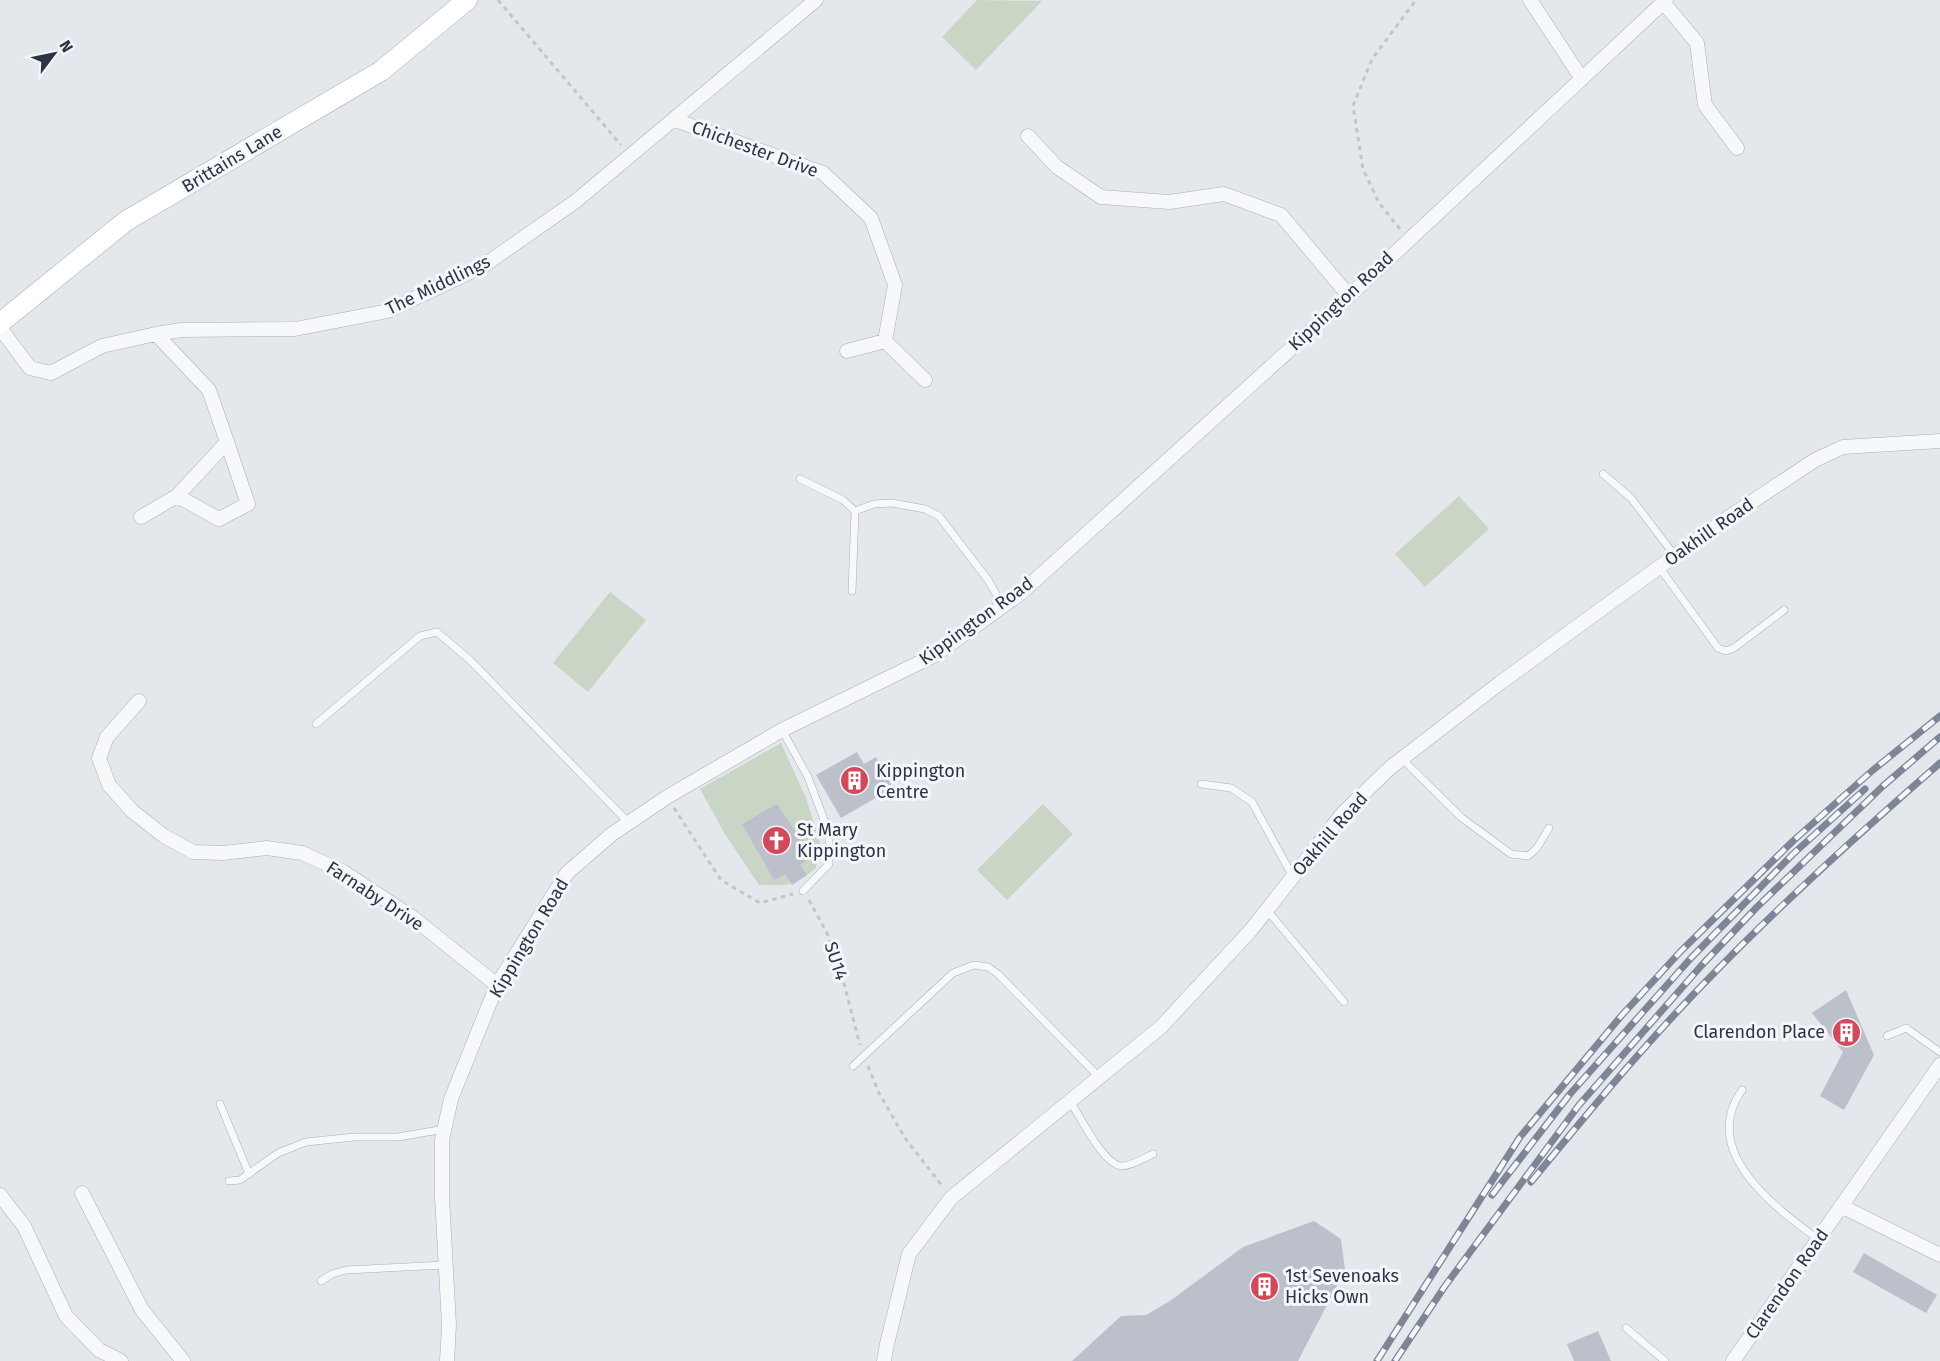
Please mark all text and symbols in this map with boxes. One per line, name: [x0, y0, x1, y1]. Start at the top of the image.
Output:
north arrow: [24, 24, 84, 84]
text: N: [55, 37, 77, 56]
street label: Chichester Drive: [689, 116, 821, 182]
street label: Brittains Lane: [178, 120, 286, 198]
street label: Kippington Road: [1284, 247, 1398, 355]
street label: The Middlings: [382, 250, 494, 320]
street label: Oakhill Road: [1660, 493, 1758, 571]
street label: Kippington Road: [915, 572, 1037, 670]
place label: Kippington Centre: [876, 760, 965, 803]
building icon: Kippington Centre: [839, 765, 871, 797]
street label: Oakhill Road: [1288, 788, 1372, 880]
place label: St Mary Kippington: [797, 819, 886, 862]
church icon: St Mary Kippington: [760, 824, 792, 856]
street label: Farnaby Drive: [322, 856, 428, 936]
street label: Kippington Road: [485, 874, 573, 1002]
street label: SU14: [819, 939, 853, 983]
building icon: Clarendon Place: [1830, 1016, 1862, 1048]
place label: Clarendon Place: [1693, 1021, 1825, 1043]
street label: Clarendon Road: [1741, 1225, 1833, 1343]
place label: 1st Sevenoaks Hicks Own: [1285, 1265, 1399, 1308]
building icon: 1st Sevenoaks Hicks Own: [1248, 1270, 1280, 1302]

